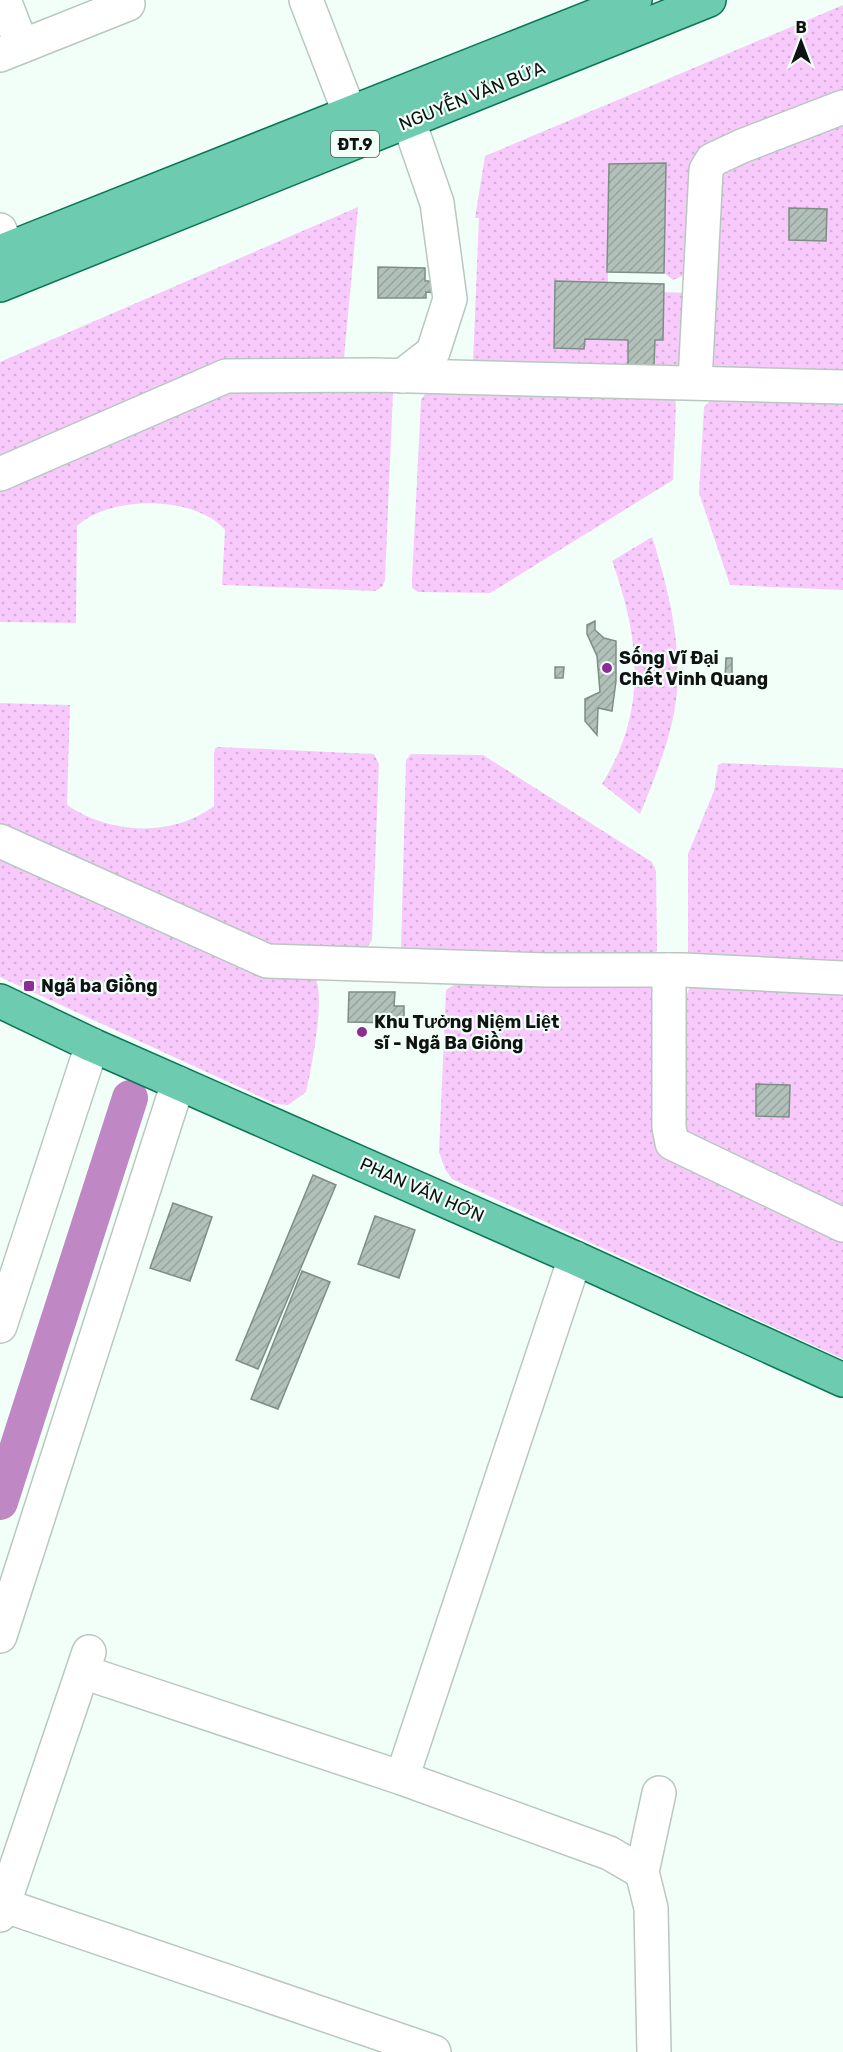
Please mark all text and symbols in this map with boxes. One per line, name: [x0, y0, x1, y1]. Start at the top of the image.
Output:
north arrow: [771, 12, 831, 72]
text: B: [795, 18, 807, 37]
street label: NGUYỄN VĂN BỨA: [394, 54, 548, 135]
road number: ĐT.9: [331, 131, 379, 157]
place label: Sống Vĩ Đại Chết Vinh Quang: [619, 646, 768, 690]
marker: Sống Vĩ Đại Chết Vinh Quang: [600, 661, 614, 675]
place label: Ngã ba Giồng: [41, 974, 158, 997]
marker: Ngã ba Giồng: [22, 979, 36, 993]
place label: Khu Tưởng Niệm Liệt sĩ - Ngã Ba Giồng: [374, 1011, 559, 1054]
marker: Khu Tưởng Niệm Liệt sĩ - Ngã Ba Giồng: [355, 1025, 369, 1039]
street label: PHAN VĂN HỚN: [357, 1153, 487, 1227]

